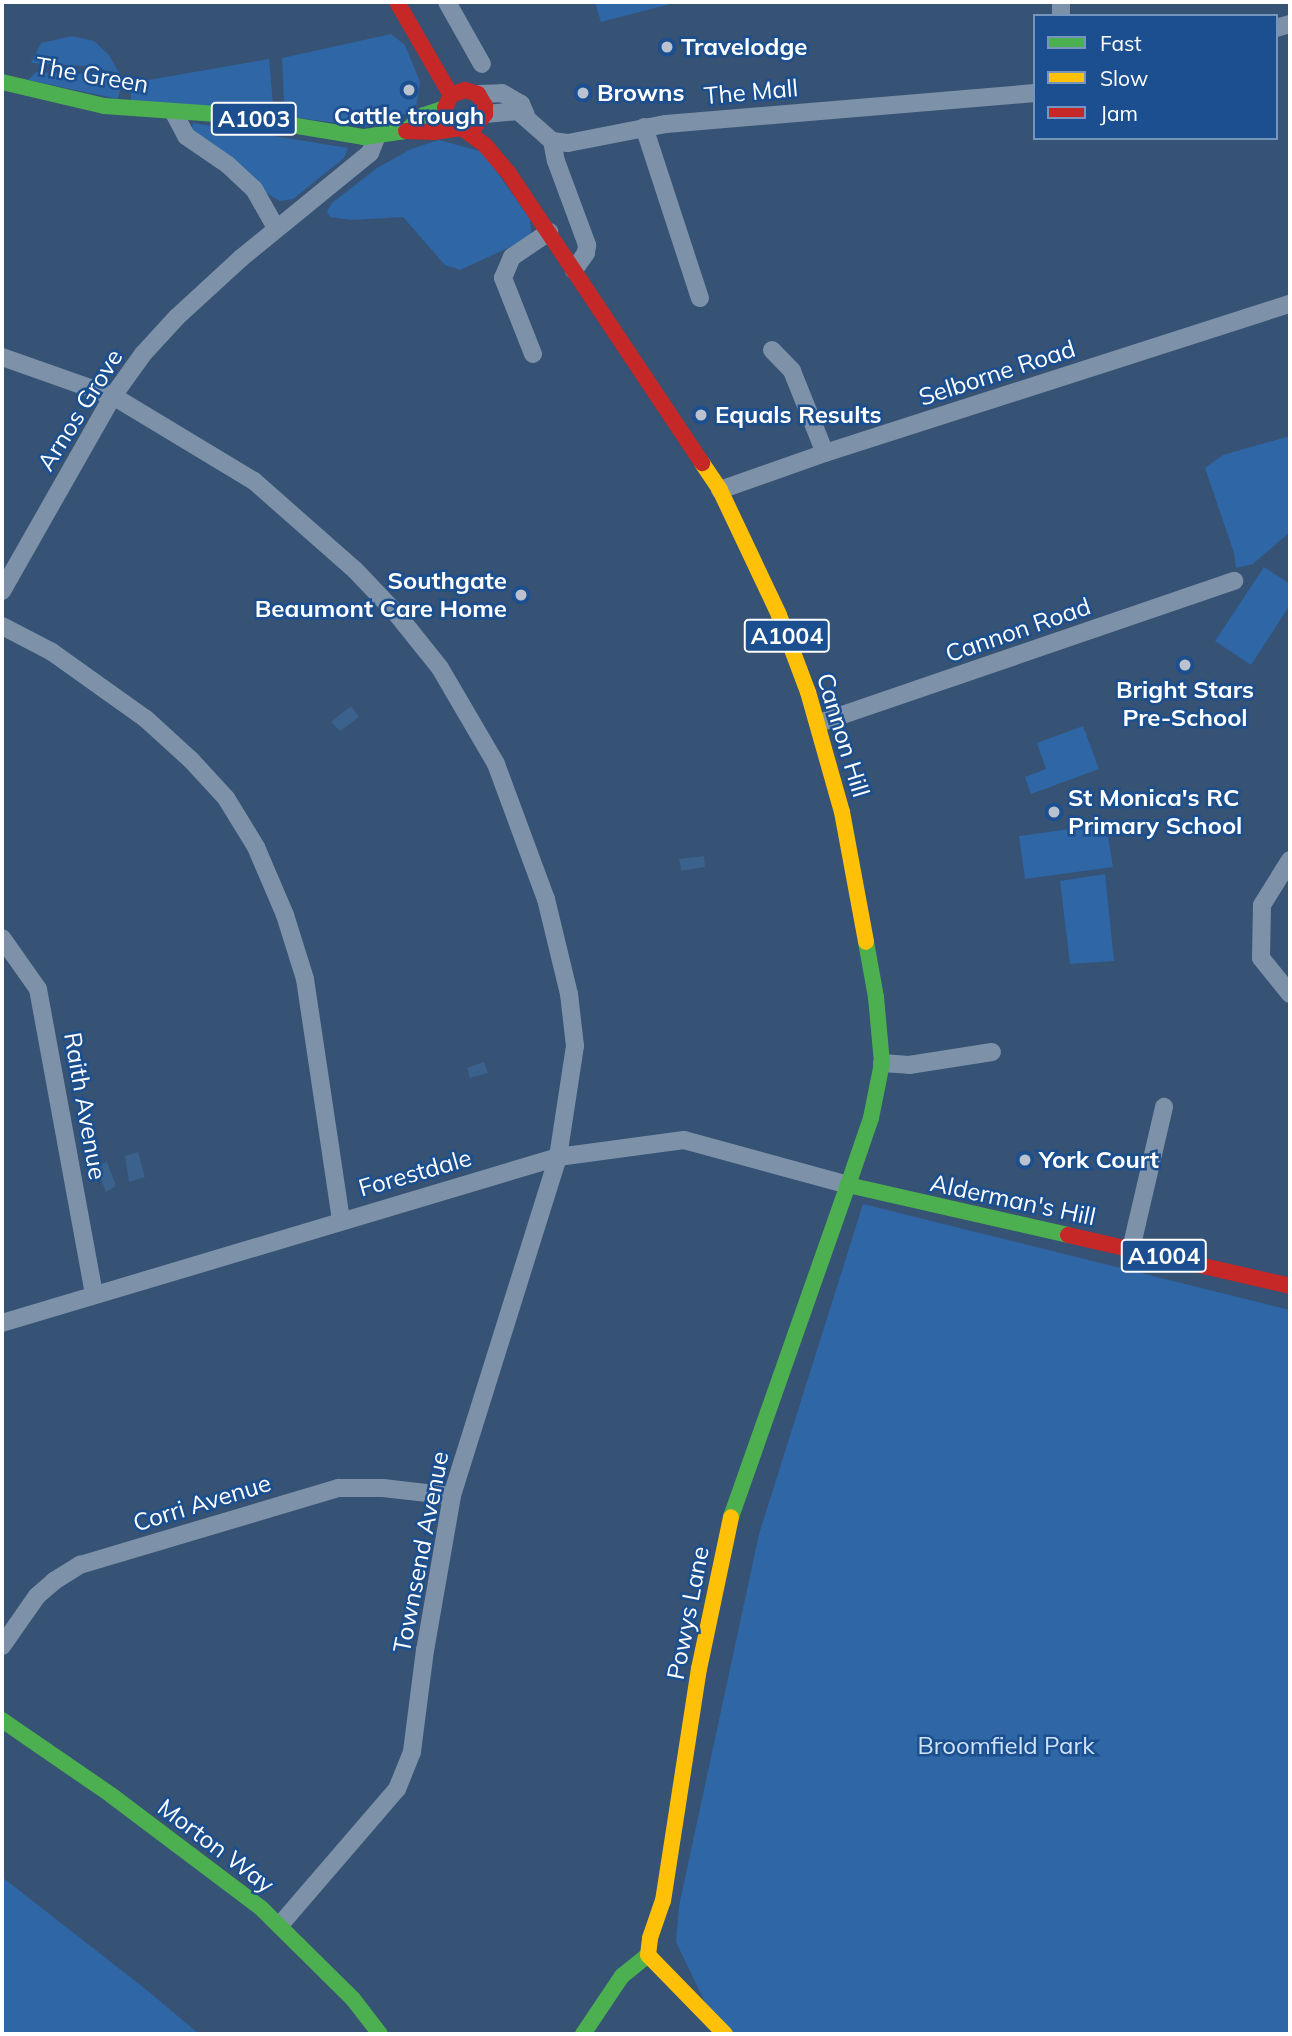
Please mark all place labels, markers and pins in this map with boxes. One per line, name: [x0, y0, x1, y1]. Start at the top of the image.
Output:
place label: Travelodge: [681, 33, 807, 61]
marker: Travelodge: [659, 39, 675, 55]
place label: Browns: [597, 79, 684, 107]
marker: Cattle trough: [401, 82, 417, 98]
marker: Browns: [575, 85, 591, 101]
place label: Cattle trough: [334, 102, 484, 130]
place label: Equals Results: [715, 401, 882, 429]
marker: Equals Results: [693, 407, 709, 423]
place label: Southgate Beaumont Care Home: [255, 567, 507, 623]
marker: Southgate Beaumont Care Home: [513, 587, 529, 603]
marker: Bright Stars Pre-School: [1177, 657, 1193, 673]
place label: Bright Stars Pre-School: [1116, 676, 1254, 732]
place label: St Monica's RC Primary School: [1068, 784, 1242, 840]
marker: St Monica's RC Primary School: [1046, 804, 1062, 820]
place label: York Court: [1039, 1146, 1159, 1174]
marker: York Court: [1017, 1152, 1033, 1168]

